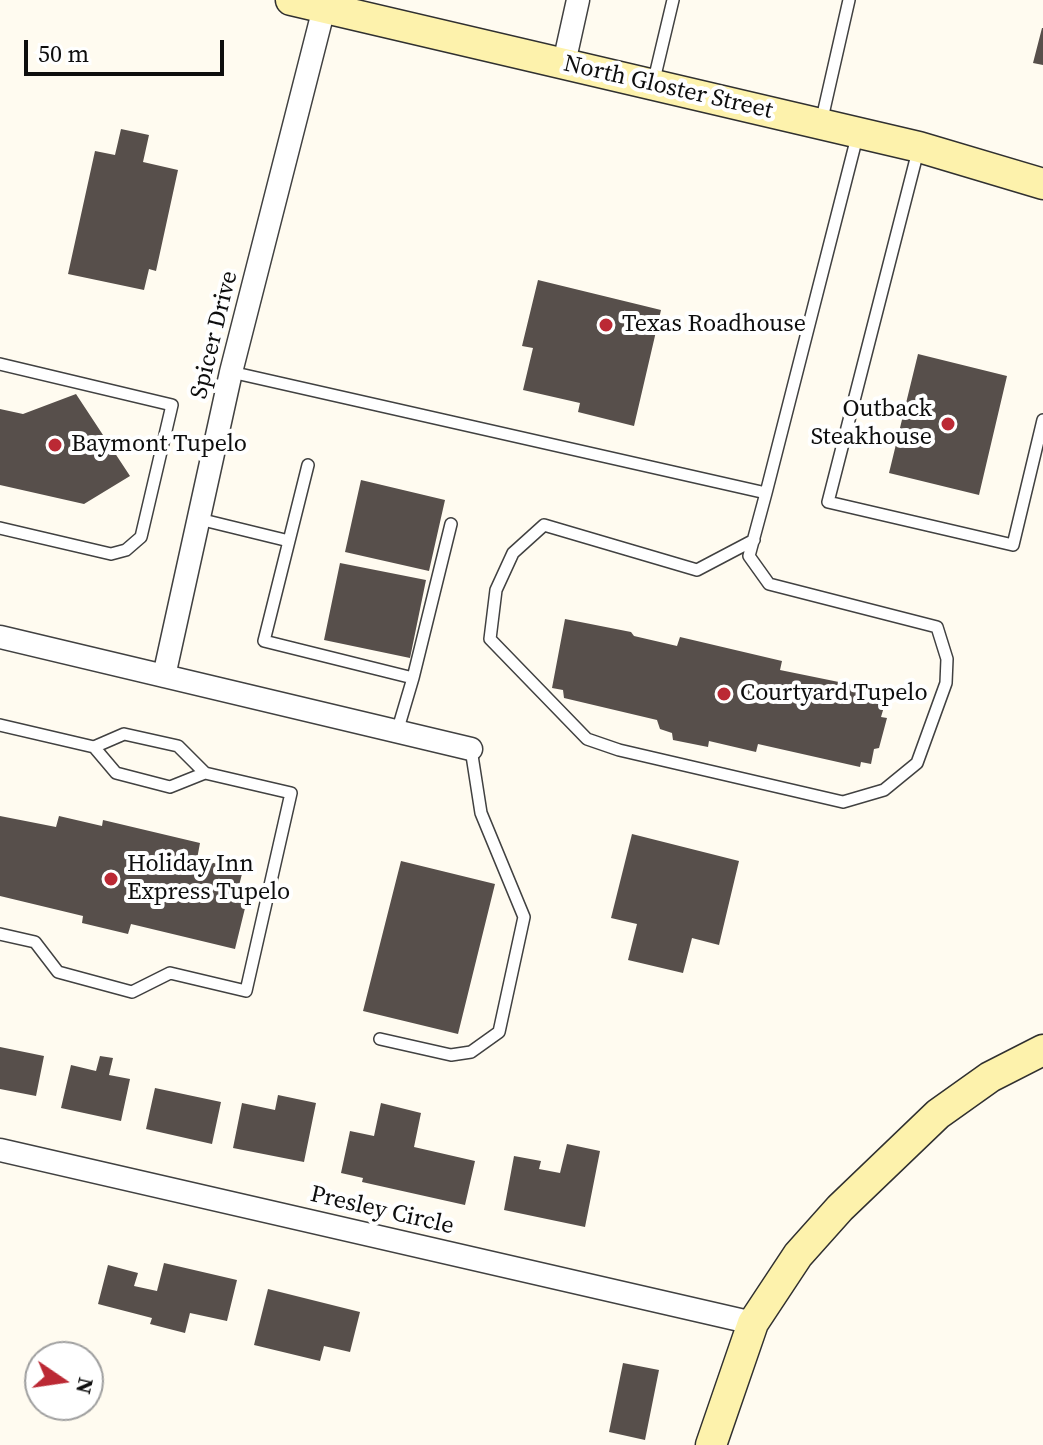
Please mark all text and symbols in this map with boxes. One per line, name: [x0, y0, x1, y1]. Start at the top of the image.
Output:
scale bar: [28, 24, 228, 74]
text: 50 m: [38, 37, 89, 70]
street label: North Gloster Street: [561, 50, 775, 126]
street label: Spicer Drive: [185, 268, 245, 402]
place label: Texas Roadhouse: [622, 311, 806, 339]
marker: Texas Roadhouse: [597, 316, 615, 334]
place label: Outback Steakhouse: [811, 396, 932, 452]
marker: Outback Steakhouse: [939, 415, 957, 433]
place label: Baymont Tupelo: [71, 431, 247, 459]
marker: Baymont Tupelo: [46, 436, 64, 454]
place label: Courtyard Tupelo: [740, 680, 928, 708]
marker: Courtyard Tupelo: [715, 685, 733, 703]
place label: Holiday Inn Express Tupelo: [127, 851, 290, 907]
marker: Holiday Inn Express Tupelo: [102, 870, 120, 888]
street label: Presley Circle: [307, 1181, 457, 1241]
north arrow: [24, 1341, 104, 1421]
text: N: [69, 1375, 102, 1397]

